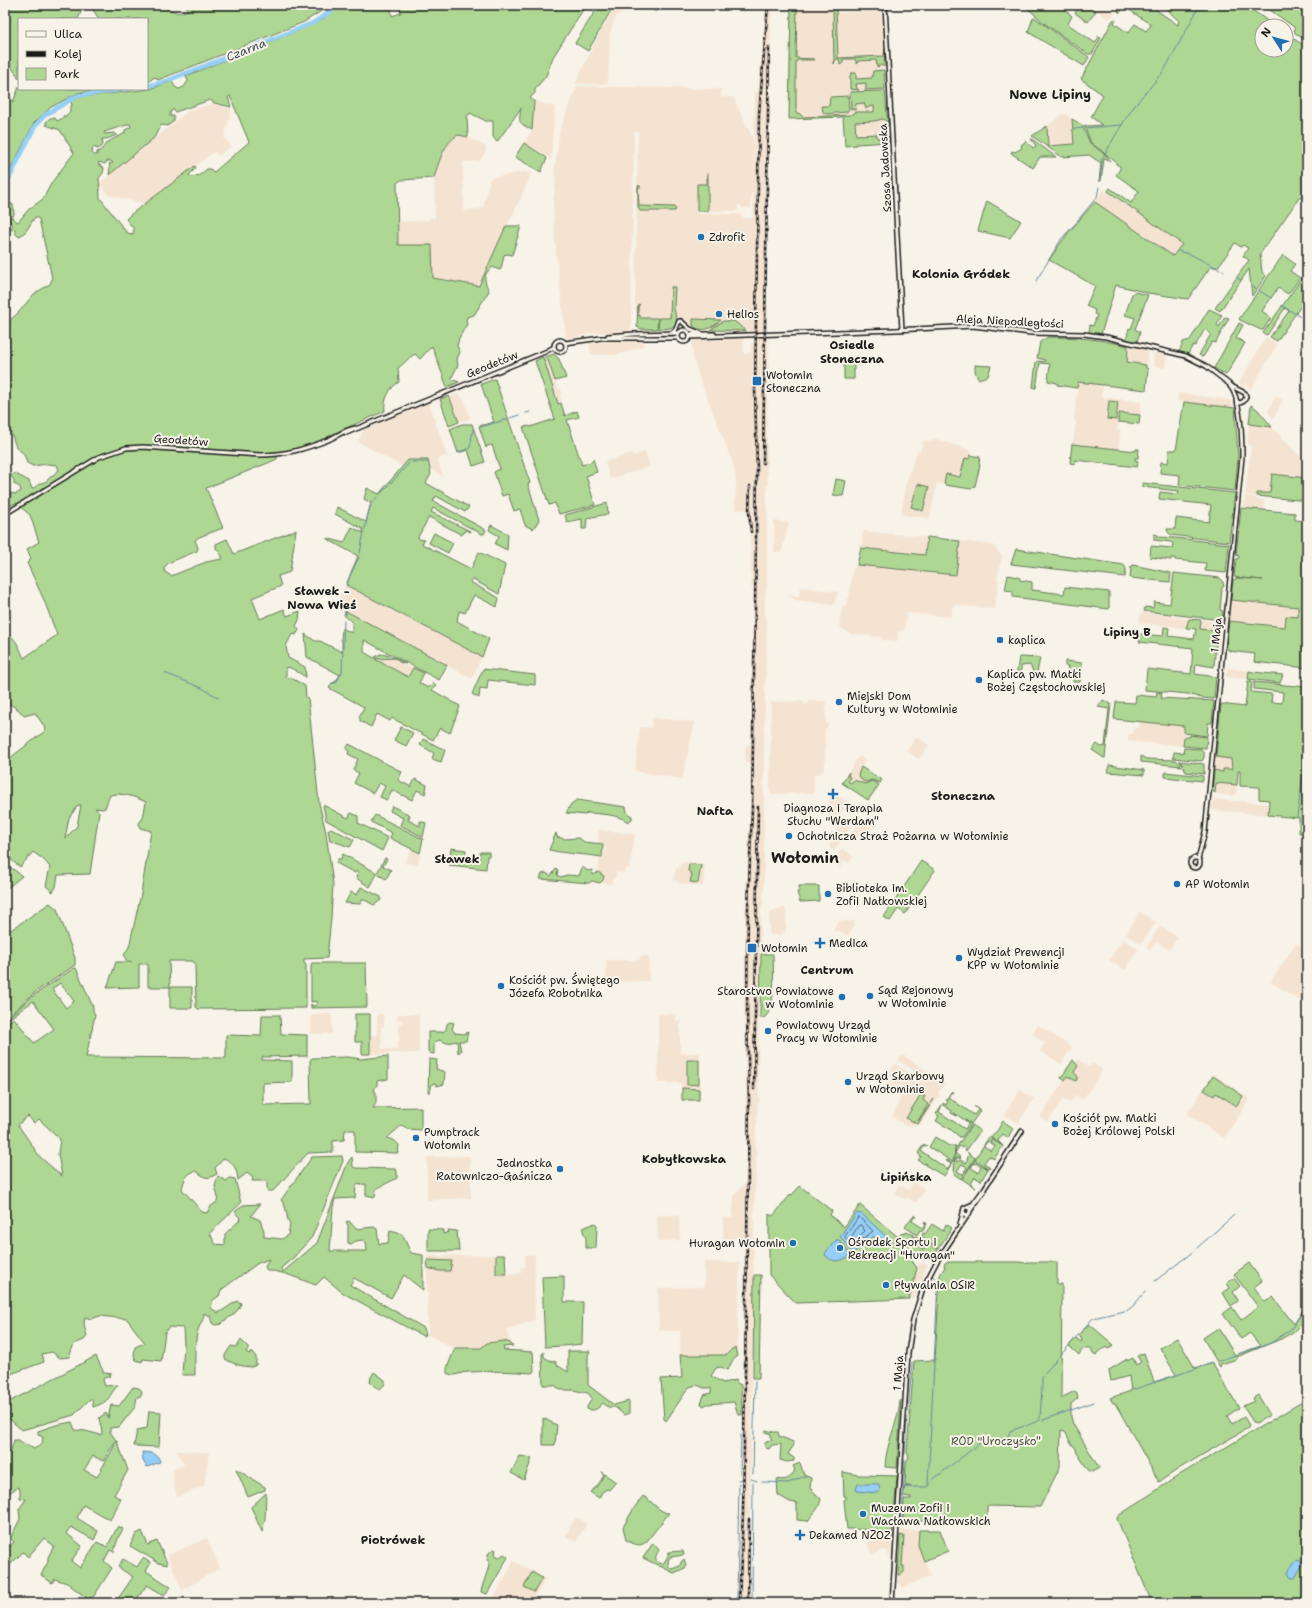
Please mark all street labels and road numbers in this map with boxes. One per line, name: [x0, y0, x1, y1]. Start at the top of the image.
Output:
street label: Szosa Jadowska: [876, 123, 895, 213]
street label: Aleja Niepodległości: [956, 311, 1064, 332]
street label: Geodetów: [464, 347, 521, 382]
street label: Geodetów: [153, 431, 209, 450]
street label: 1 Maja: [1207, 617, 1226, 653]
street label: 1 Maja: [890, 1355, 907, 1391]

